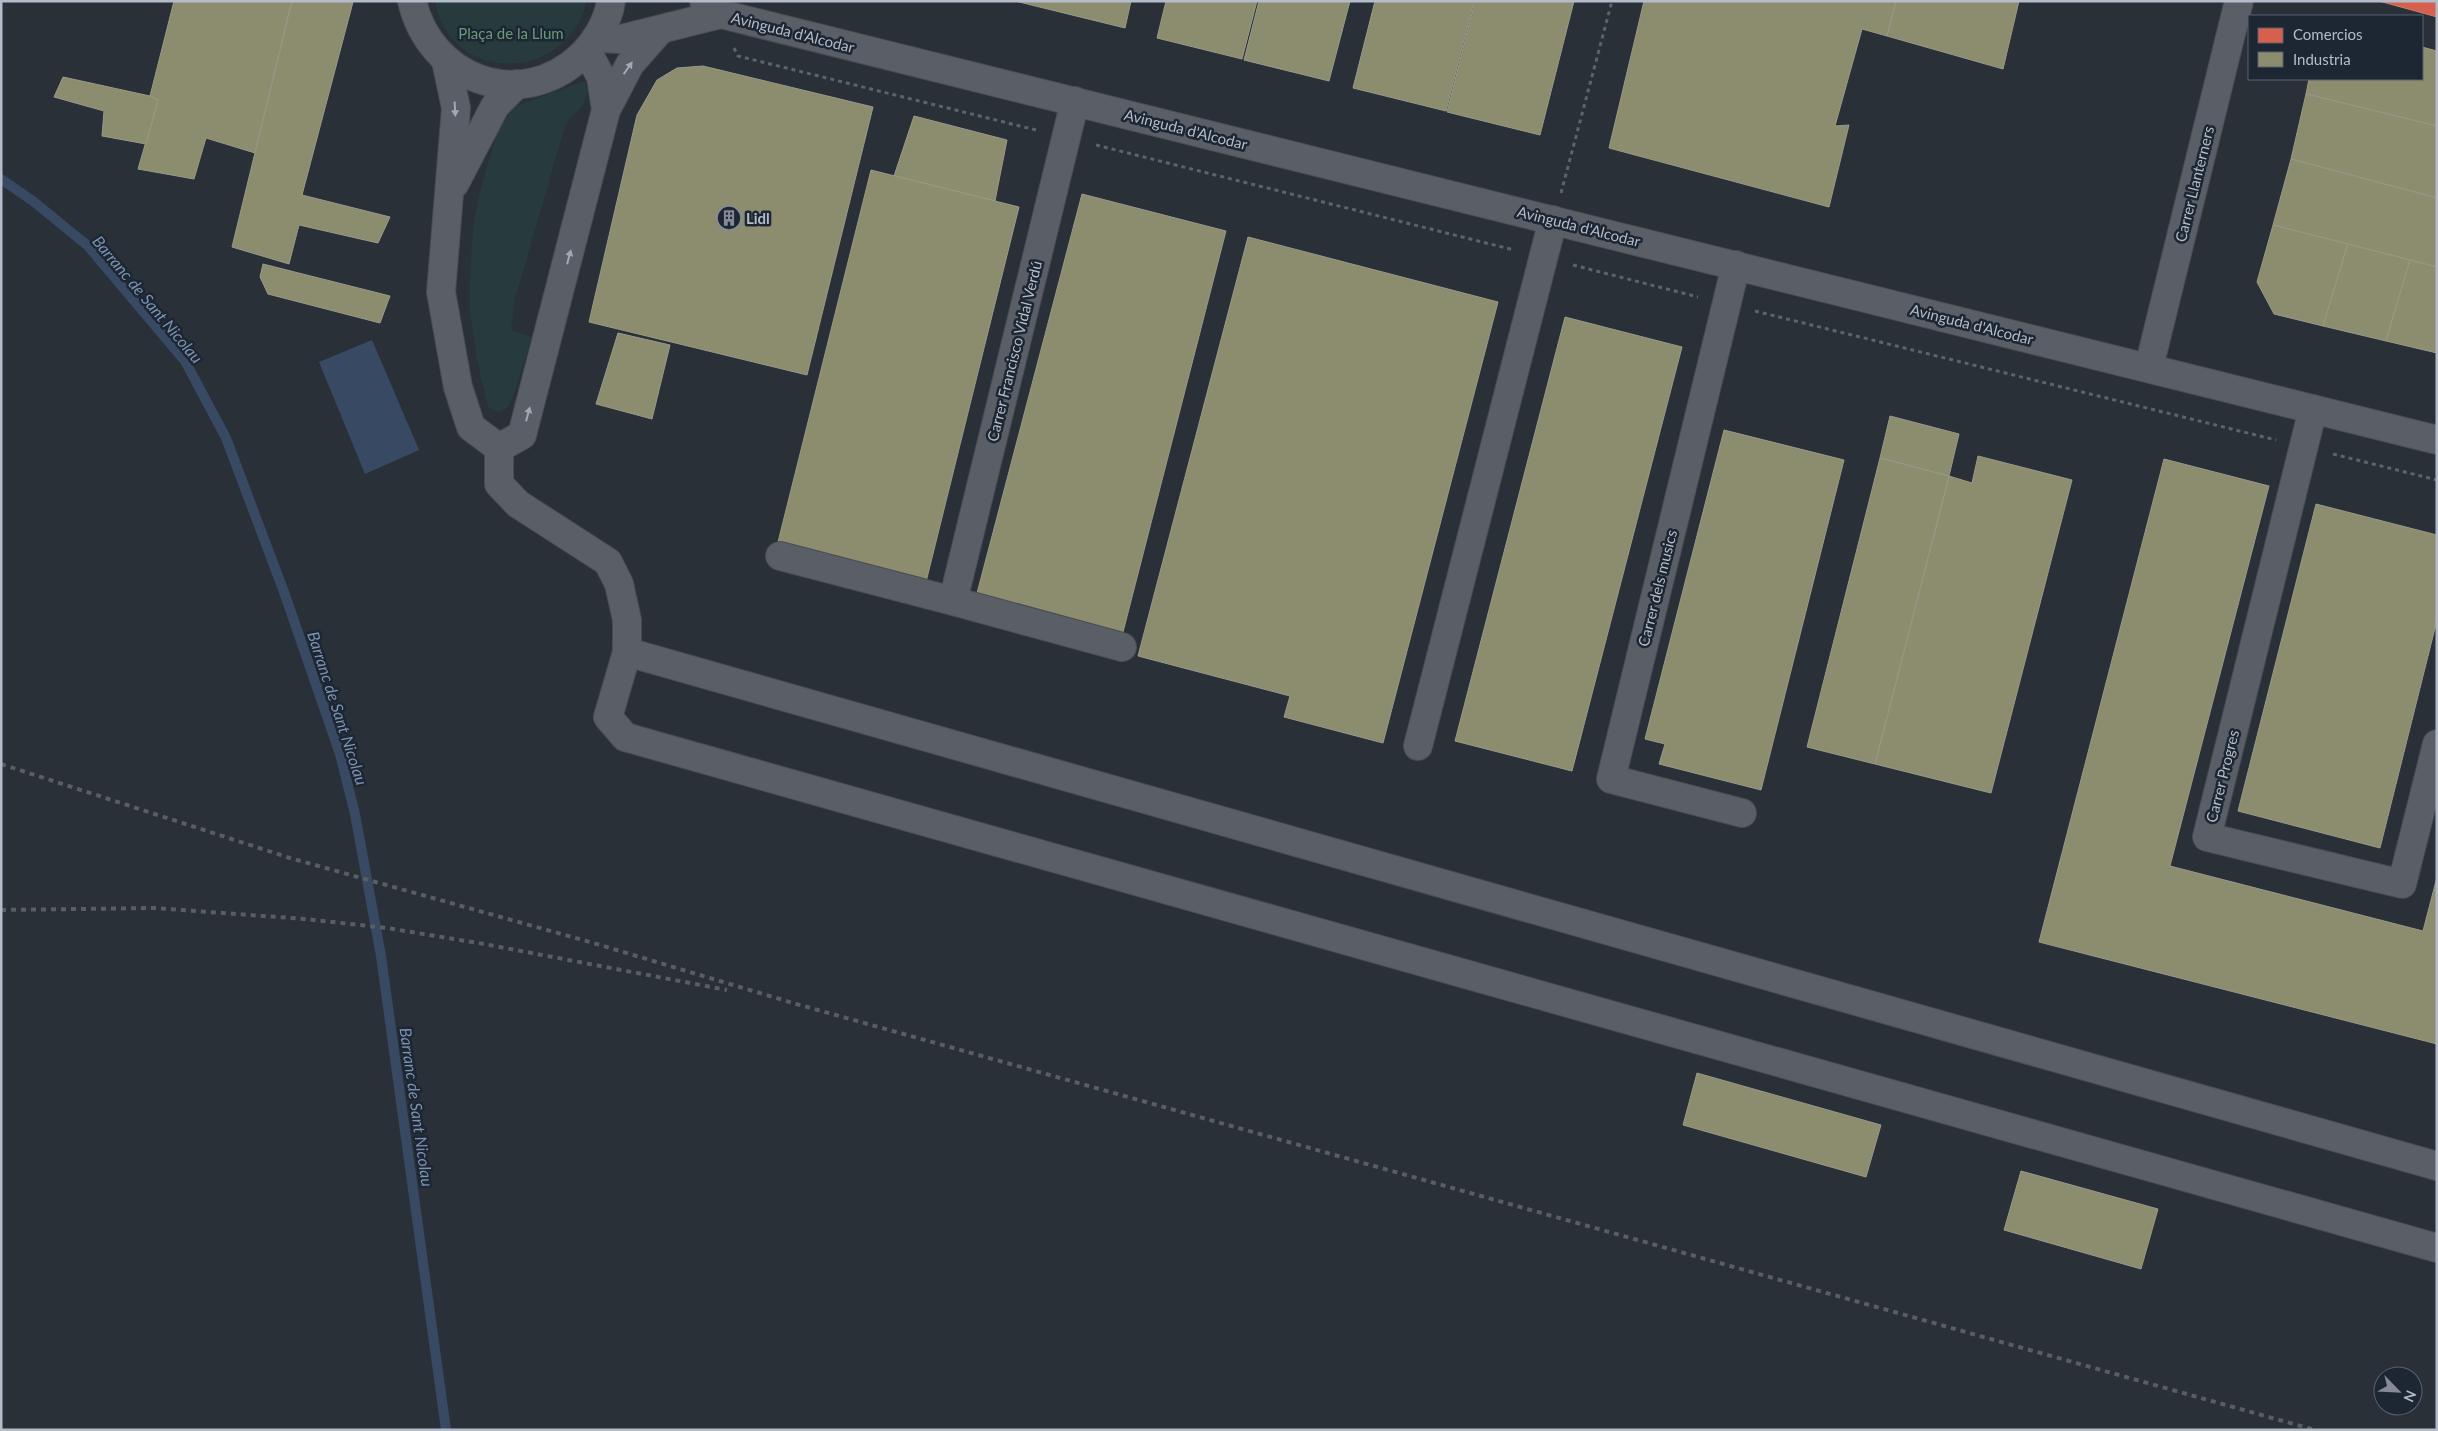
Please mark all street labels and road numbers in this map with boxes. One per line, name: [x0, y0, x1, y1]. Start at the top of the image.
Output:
street label: Avinguda d'Alcodar: [730, 8, 857, 56]
street label: Avinguda d'Alcodar: [1123, 105, 1250, 153]
street label: Carrer Llanterners: [2171, 124, 2217, 244]
street label: Avinguda d'Alcodar: [1516, 202, 1643, 250]
street label: Carrer Francisco Vidal Verdú: [983, 259, 1045, 443]
street label: Avinguda d'Alcodar: [1909, 300, 2036, 348]
street label: Carrer dels musics: [1634, 528, 1680, 648]
street label: Carrer Progres: [2202, 728, 2242, 824]

